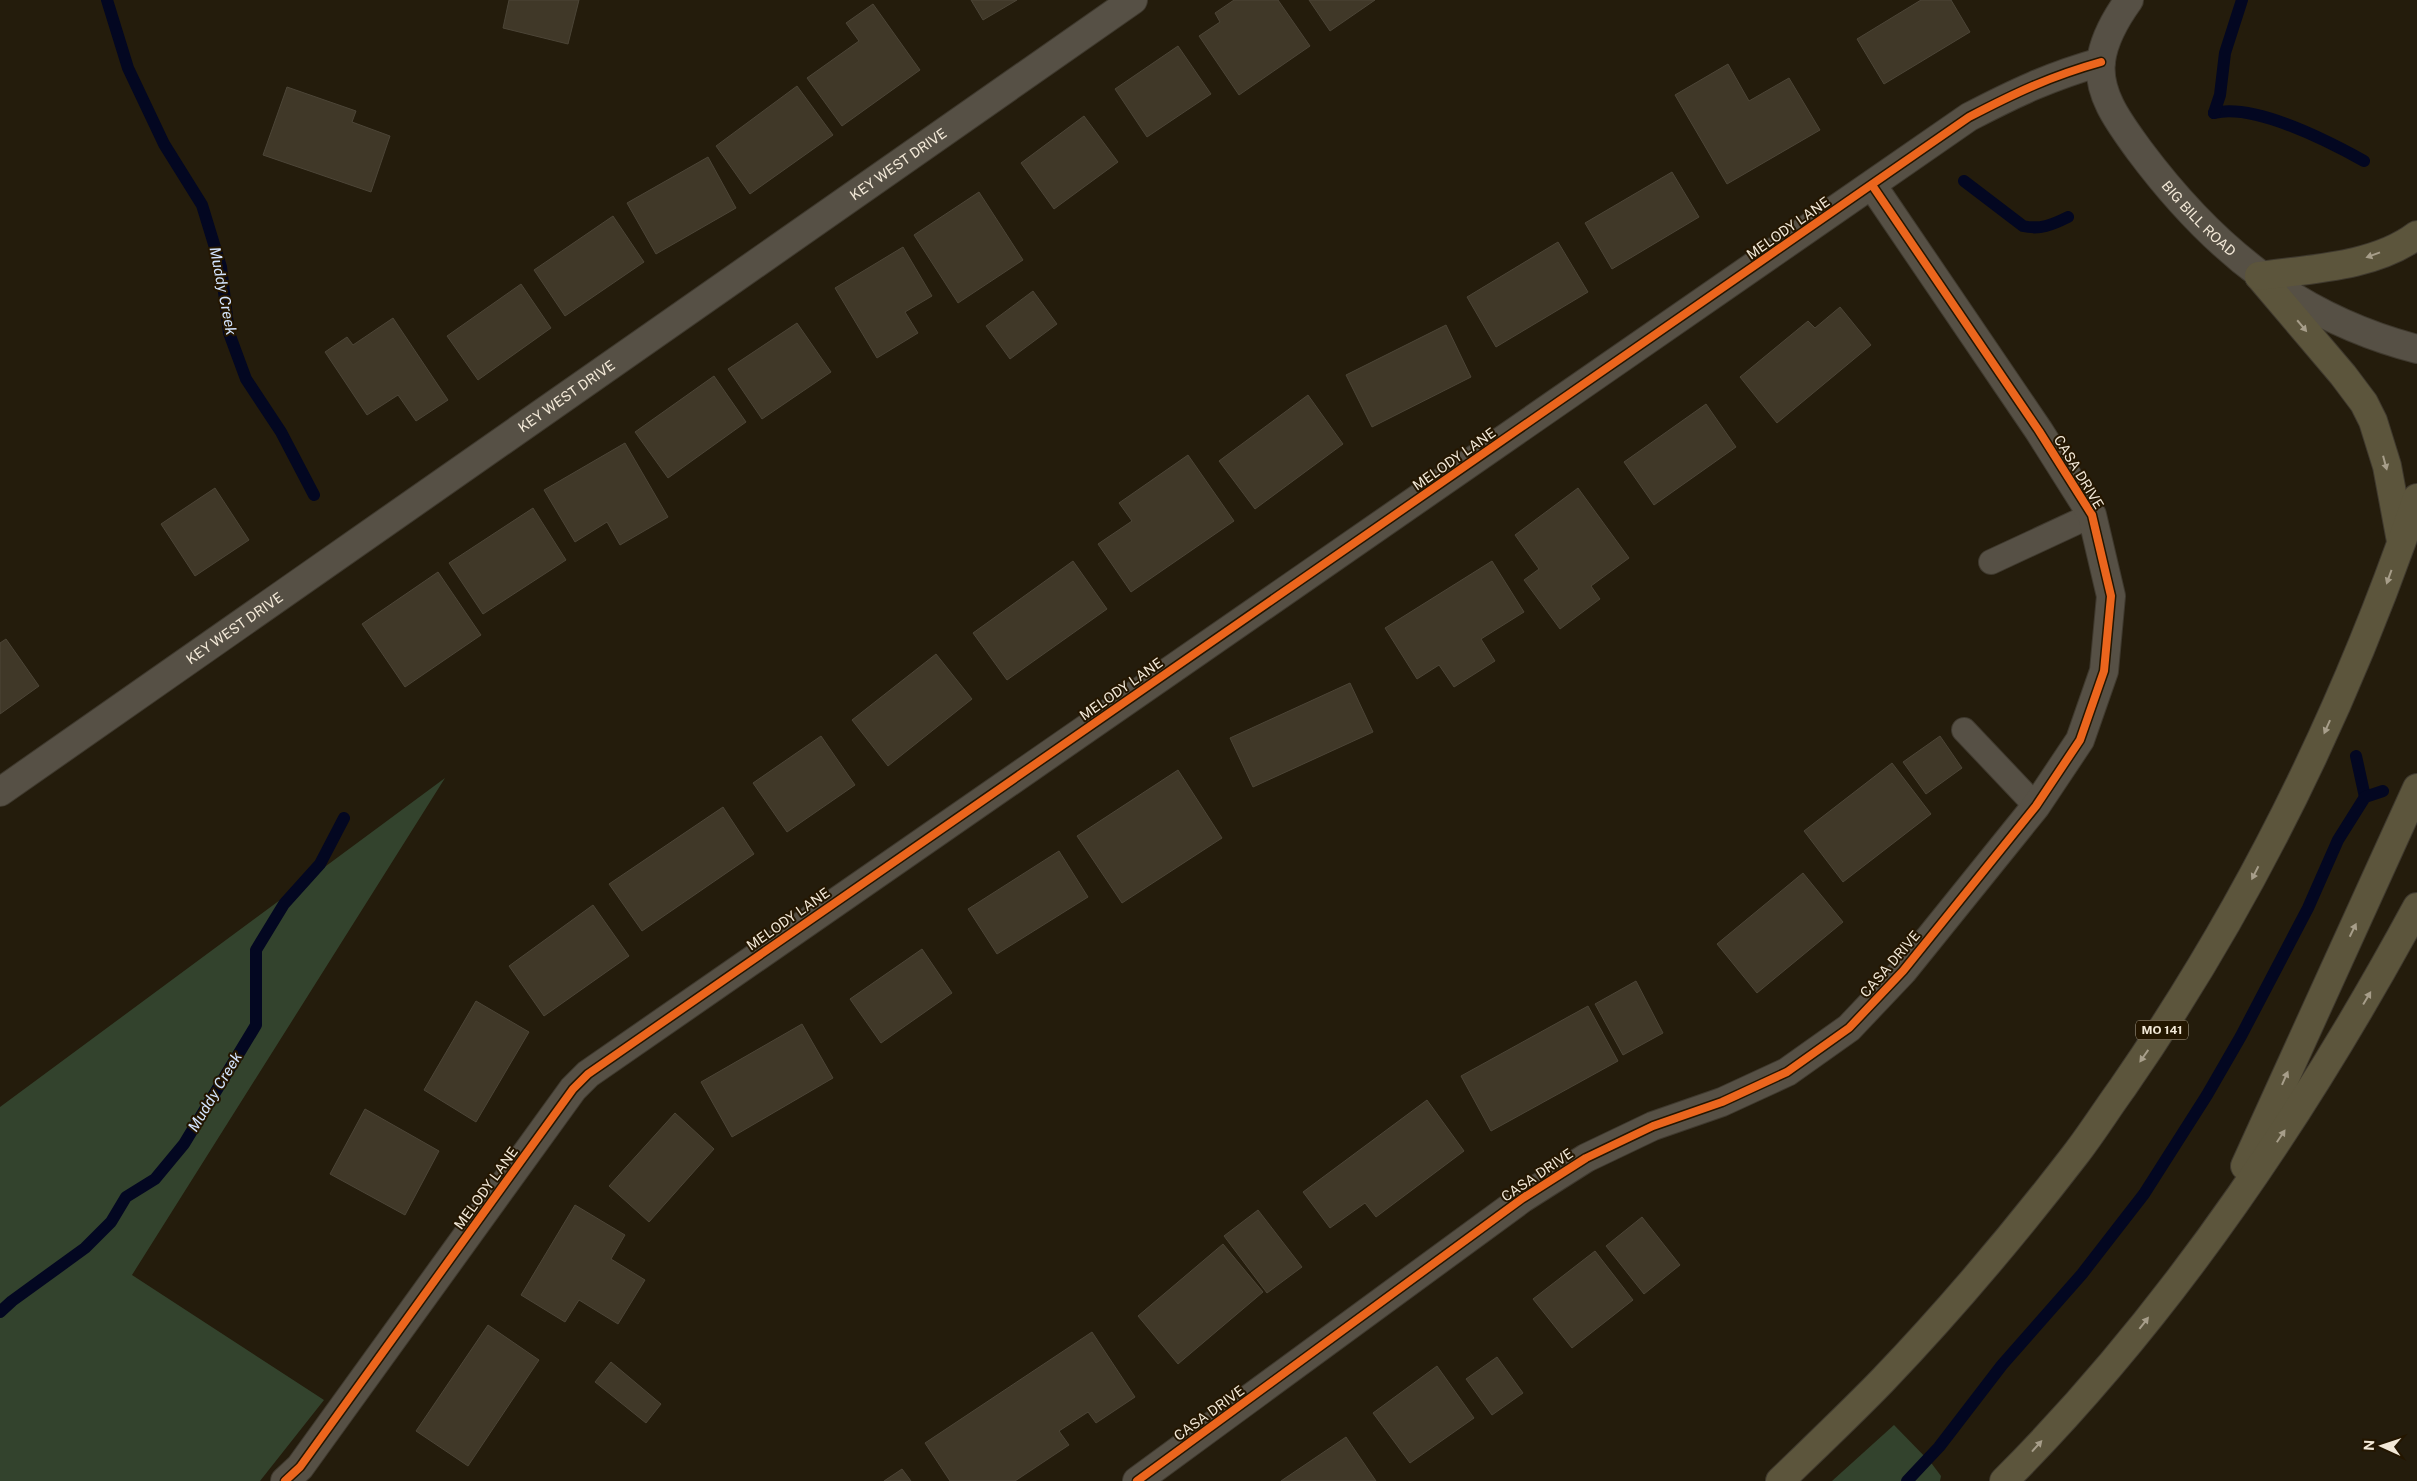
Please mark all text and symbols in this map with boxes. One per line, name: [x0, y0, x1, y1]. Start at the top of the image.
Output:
street label: KEY WEST DRIVE: [847, 125, 950, 203]
street label: BIG BILL ROAD: [2159, 178, 2239, 259]
street label: MELODY LANE: [1743, 193, 1833, 263]
water label: Muddy Creek: [207, 245, 241, 337]
one-way arrow: [2365, 251, 2380, 259]
one-way arrow: [2296, 319, 2307, 332]
street label: KEY WEST DRIVE: [515, 357, 618, 435]
street label: MELODY LANE: [1409, 424, 1499, 494]
street label: CASA DRIVE: [2051, 432, 2107, 512]
one-way arrow: [2382, 455, 2390, 470]
one-way arrow: [2385, 570, 2393, 585]
street label: KEY WEST DRIVE: [183, 589, 286, 667]
street label: MELODY LANE: [1076, 654, 1166, 724]
one-way arrow: [2323, 720, 2331, 734]
one-way arrow: [2251, 865, 2259, 880]
street label: MELODY LANE: [743, 884, 833, 954]
one-way arrow: [2349, 923, 2357, 937]
street label: CASA DRIVE: [1857, 927, 1923, 1001]
one-way arrow: [2362, 991, 2371, 1004]
road number: MO 141: [2136, 1020, 2188, 1040]
water label: Muddy Creek: [184, 1048, 245, 1135]
one-way arrow: [2139, 1050, 2149, 1063]
one-way arrow: [2281, 1071, 2289, 1085]
one-way arrow: [2276, 1129, 2286, 1143]
street label: MELODY LANE: [451, 1144, 521, 1232]
street label: CASA DRIVE: [1498, 1145, 1576, 1205]
one-way arrow: [2139, 1316, 2149, 1330]
street label: CASA DRIVE: [1171, 1382, 1247, 1444]
north arrow: [2357, 1421, 2407, 1471]
one-way arrow: [2032, 1439, 2043, 1452]
text: N: [2361, 1439, 2377, 1451]

